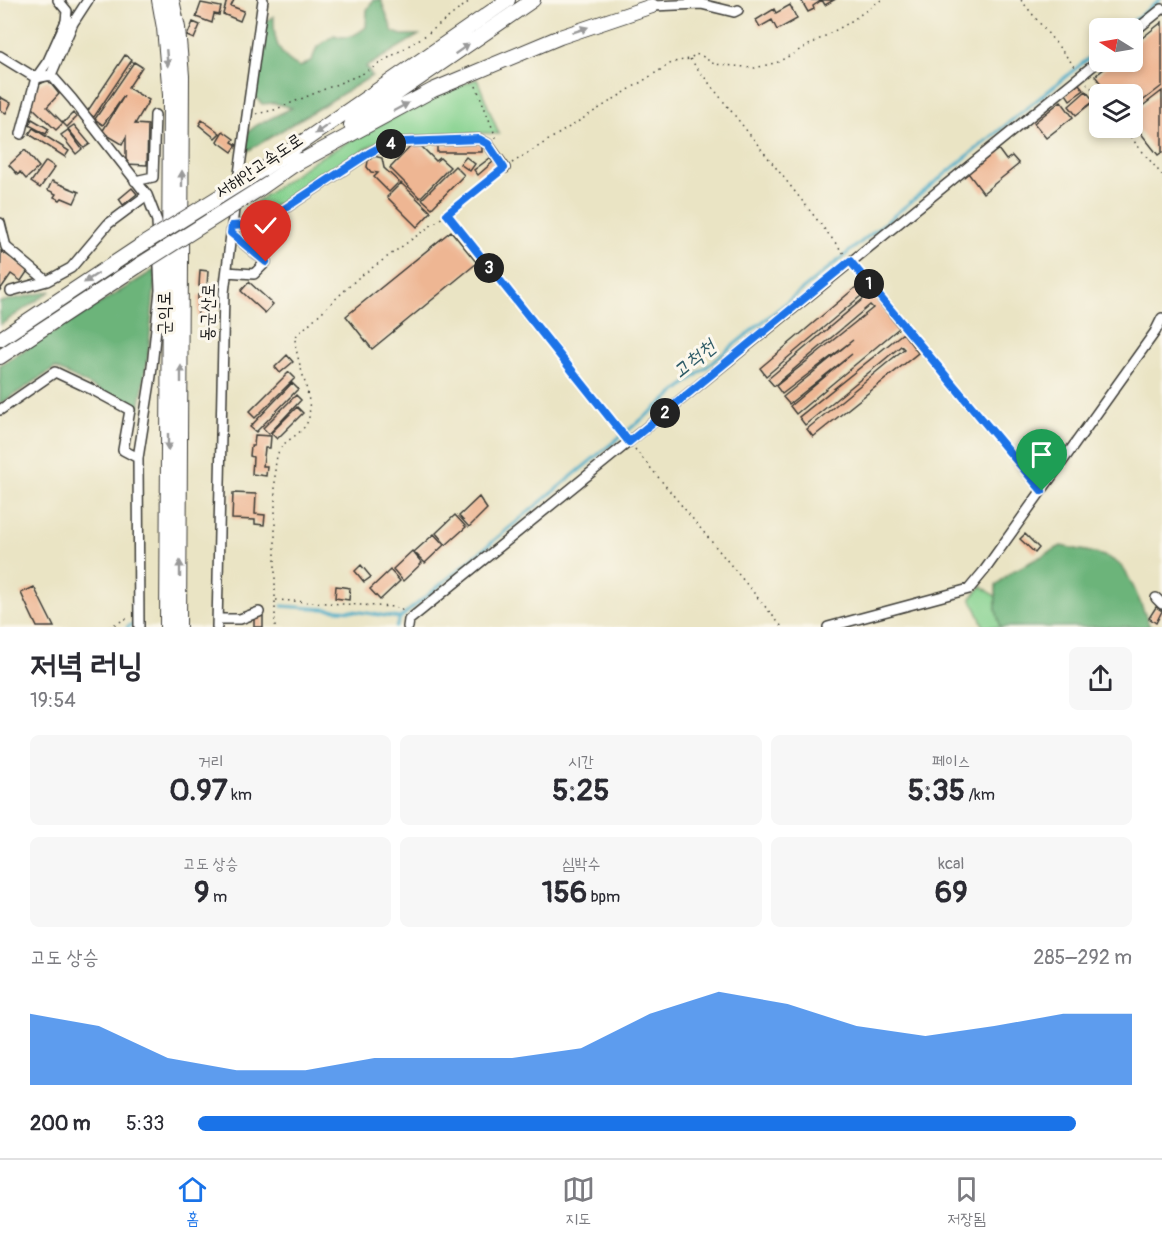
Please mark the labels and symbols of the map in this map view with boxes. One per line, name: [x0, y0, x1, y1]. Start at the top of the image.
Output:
north arrow: [1089, 18, 1143, 72]
one-way arrow: [571, 25, 589, 35]
one-way arrow: [454, 44, 470, 55]
one-way arrow: [162, 48, 172, 67]
one-way arrow: [392, 102, 409, 112]
one-way arrow: [314, 123, 330, 135]
street label: 서해안고속도로: [211, 128, 307, 204]
pin: 4: [376, 129, 406, 159]
one-way arrow: [178, 169, 187, 188]
pin: [240, 200, 291, 262]
pin: 3: [474, 253, 504, 283]
pin: 1: [854, 269, 884, 299]
one-way arrow: [84, 272, 100, 284]
street label: 동군산로: [195, 283, 221, 341]
street label: 군익로: [153, 291, 176, 335]
water label: 고척천: [667, 333, 722, 384]
one-way arrow: [176, 364, 186, 383]
pin: 2: [650, 398, 680, 428]
pin: [1016, 429, 1067, 491]
one-way arrow: [163, 432, 173, 451]
one-way arrow: [175, 559, 185, 578]

